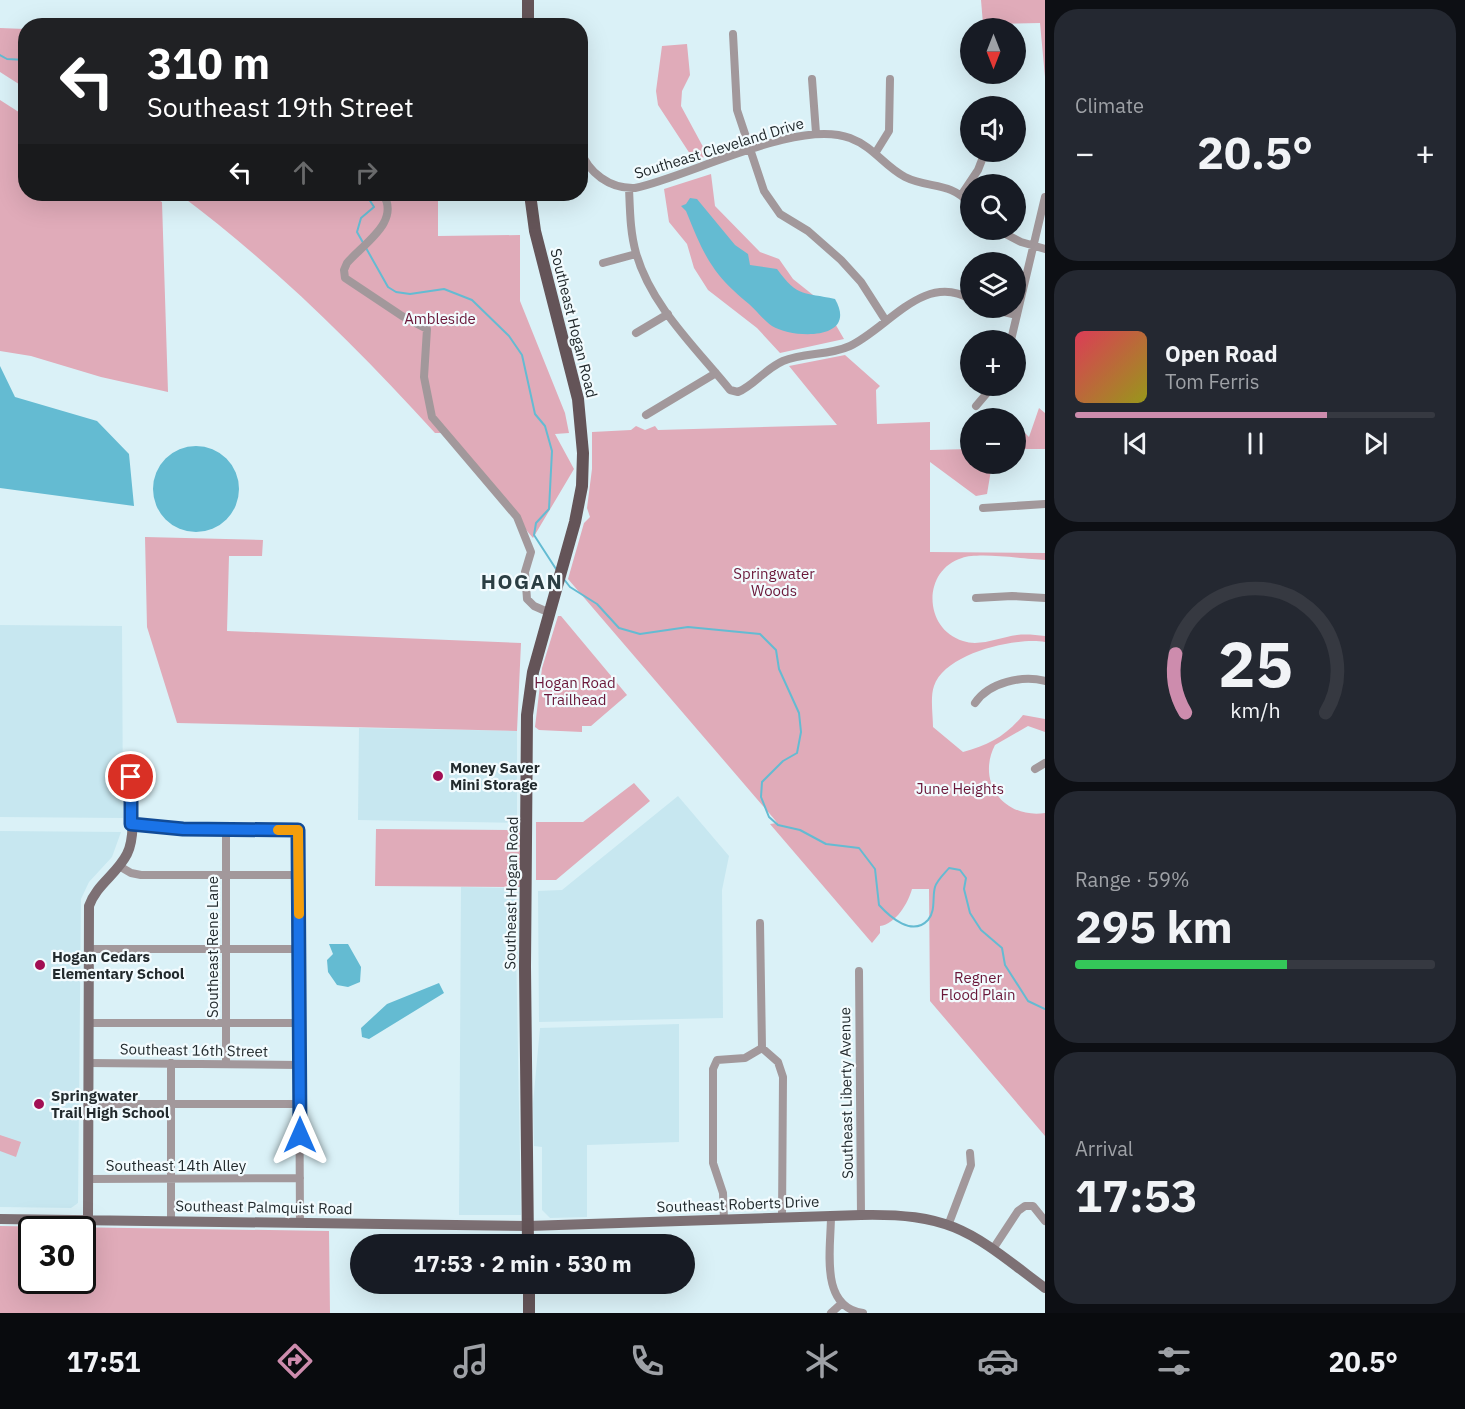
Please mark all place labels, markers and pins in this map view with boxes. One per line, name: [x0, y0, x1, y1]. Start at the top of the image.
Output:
pin: [105, 751, 156, 802]
place label: Money Saver Mini Storage: [450, 758, 540, 794]
marker: Money Saver Mini Storage: [431, 769, 445, 783]
place label: Hogan Cedars Elementary School: [52, 947, 185, 983]
marker: Hogan Cedars Elementary School: [33, 958, 47, 972]
place label: Springwater Trail High School: [51, 1086, 170, 1122]
marker: Springwater Trail High School: [32, 1097, 46, 1111]

